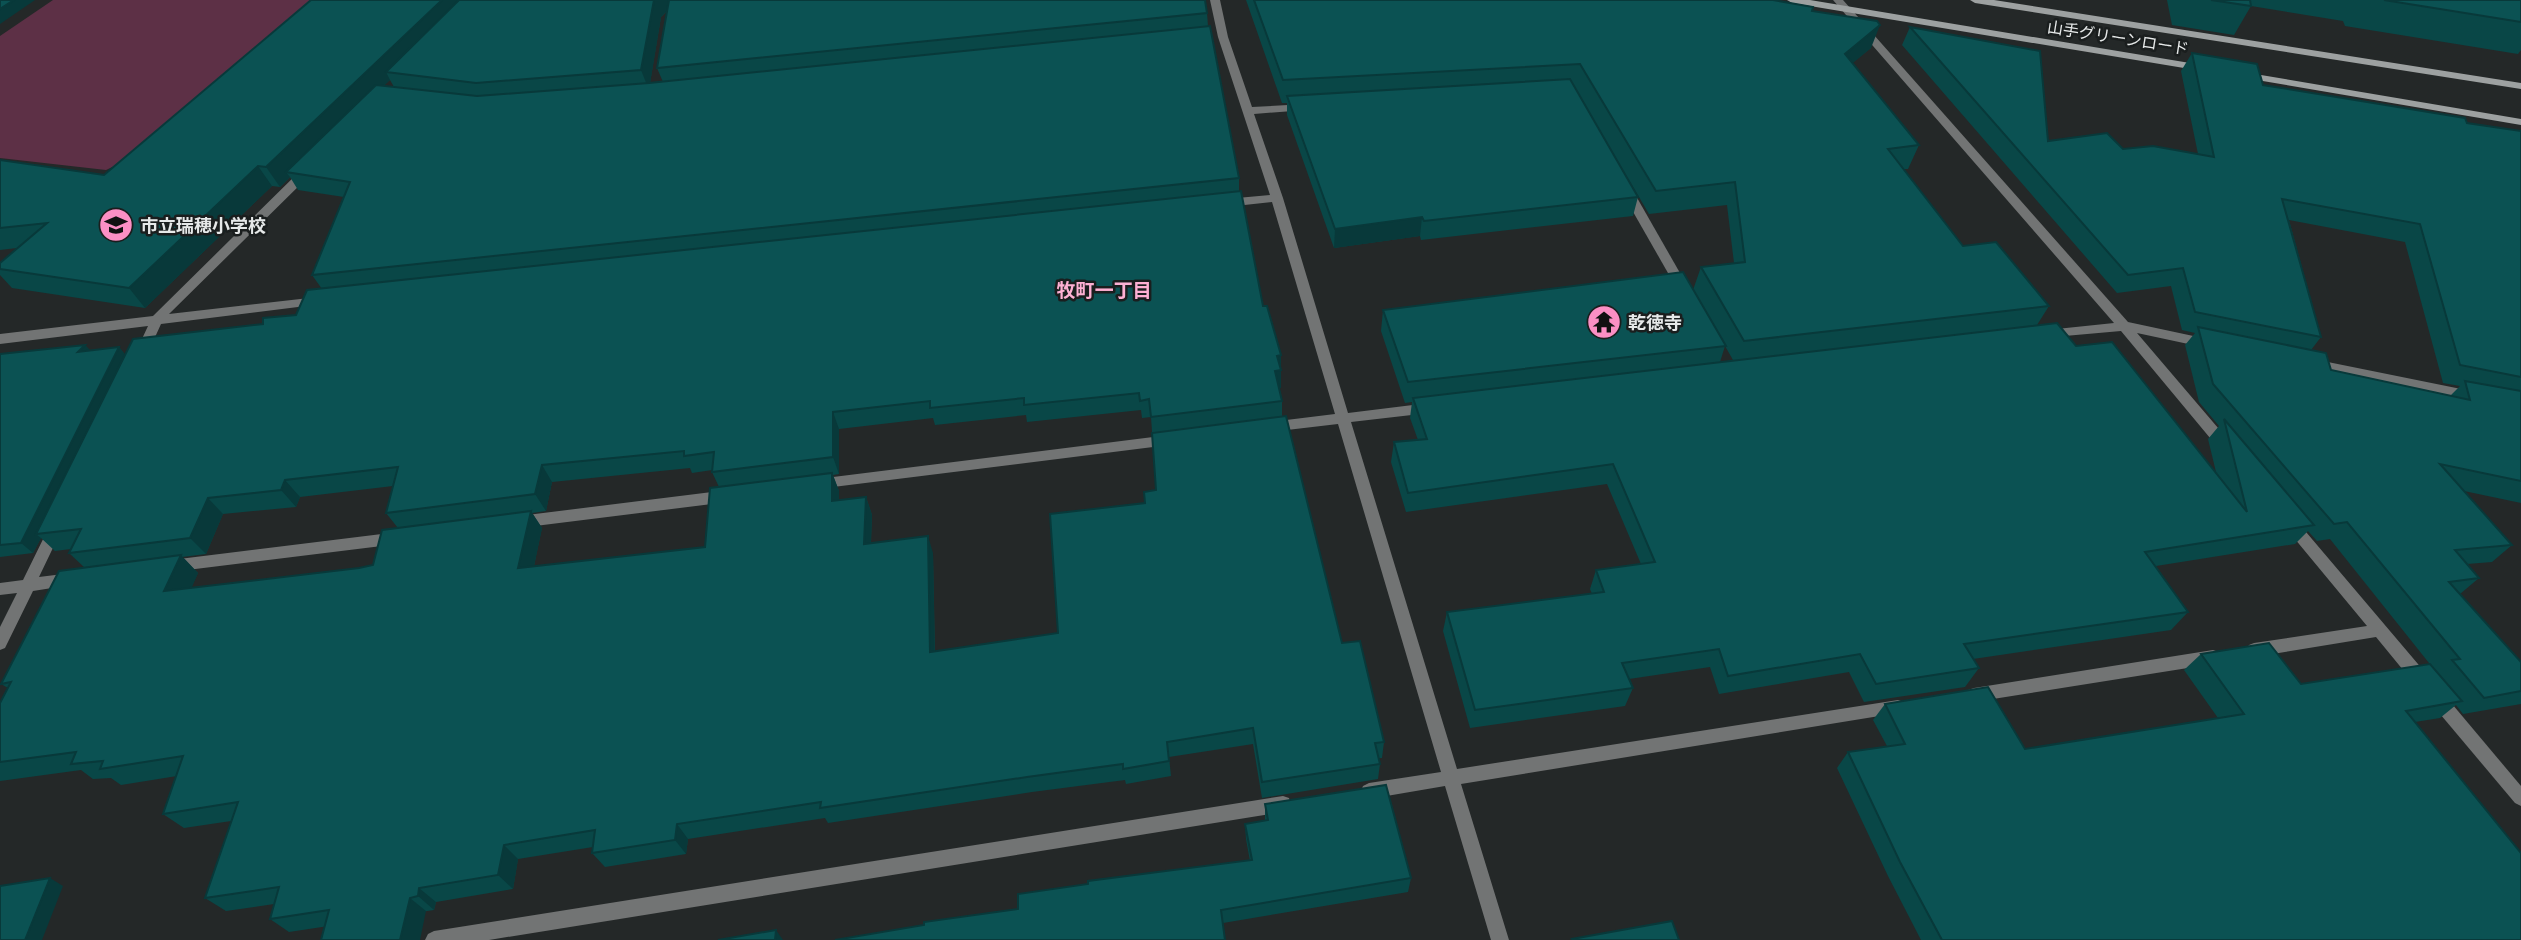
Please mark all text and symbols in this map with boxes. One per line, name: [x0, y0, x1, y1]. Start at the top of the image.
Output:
street label: 山手グリーンロード: [2046, 17, 2190, 59]
school or university icon: 市立瑞穂小学校: [97, 206, 135, 244]
place label: 市立瑞穂小学校: [140, 215, 266, 236]
district label: 牧町一丁目: [1056, 279, 1152, 301]
temple icon: 乾徳寺: [1585, 303, 1623, 341]
place label: 乾徳寺: [1628, 312, 1682, 333]

